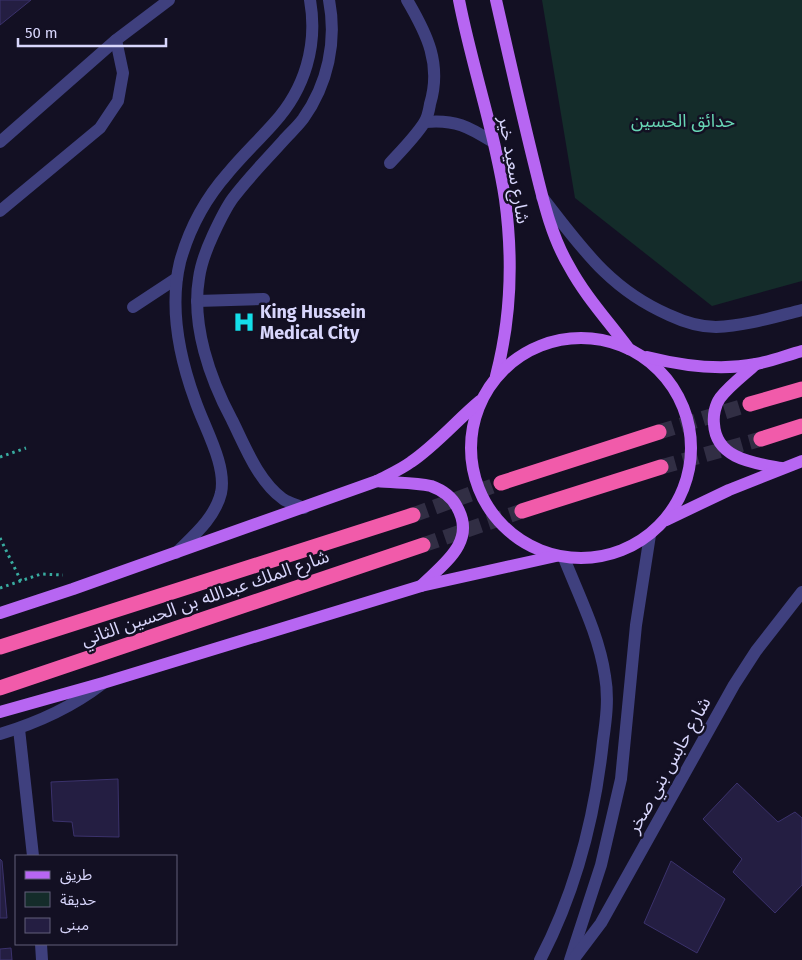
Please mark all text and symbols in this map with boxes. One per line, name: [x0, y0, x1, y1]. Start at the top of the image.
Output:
scale bar: [18, 15, 165, 47]
text: 50 m: [25, 24, 58, 42]
park label: حدائق الحسين: [631, 110, 735, 132]
street label: شارع سعيد خير: [491, 114, 534, 226]
place label: King Hussein Medical City: [260, 301, 366, 344]
hospital icon: King Hussein Medical City: [231, 309, 257, 335]
street label: شارع الملك عبدالله بن الحسين الثاني: [78, 545, 333, 654]
street label: شارع حابس بني صخر: [622, 693, 718, 839]
legend: [15, 855, 178, 945]
text: طريق: [60, 866, 92, 885]
text: حديقة: [60, 891, 96, 909]
text: مبنى: [60, 916, 89, 934]

